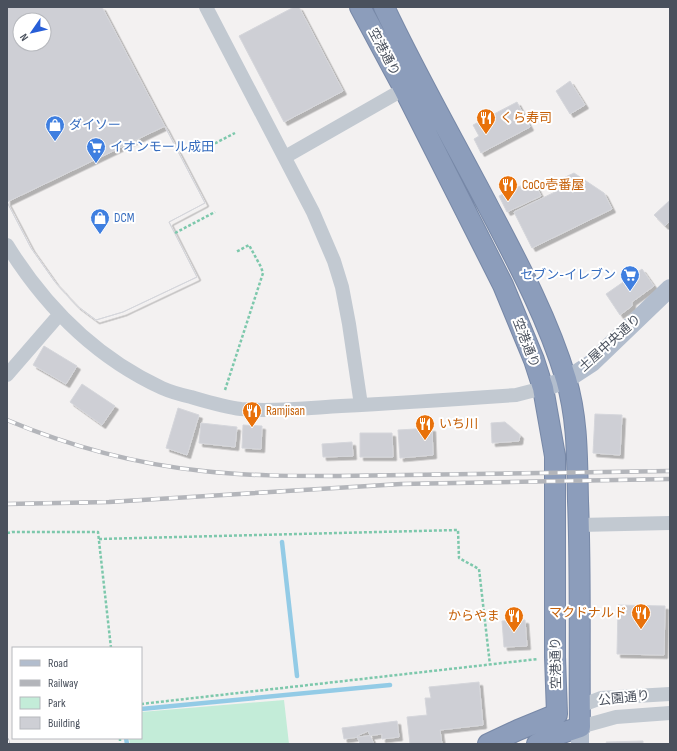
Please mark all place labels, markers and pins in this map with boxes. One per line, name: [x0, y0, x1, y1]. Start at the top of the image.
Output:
restaurant icon: くら寿司: [475, 107, 497, 135]
place label: くら寿司: [500, 110, 552, 126]
shop icon: ダイソー: [44, 114, 66, 142]
place label: ダイソー: [69, 117, 121, 133]
supermarket icon: イオンモール成田: [85, 136, 107, 164]
place label: イオンモール成田: [110, 139, 214, 155]
restaurant icon: CoCo壱番屋: [497, 174, 519, 202]
place label: CoCo壱番屋: [522, 177, 584, 193]
shop icon: DCM: [89, 207, 111, 235]
place label: DCM: [114, 210, 135, 226]
supermarket icon: セブン-イレブン: [619, 264, 641, 292]
place label: セブン-イレブン: [520, 267, 616, 283]
restaurant icon: Ramjisan: [241, 400, 263, 428]
place label: Ramjisan: [266, 403, 305, 419]
restaurant icon: いち川: [414, 413, 436, 441]
place label: いち川: [439, 416, 478, 432]
restaurant icon: マクドナルド: [630, 602, 652, 630]
restaurant icon: からやま: [503, 605, 525, 633]
place label: マクドナルド: [549, 605, 627, 621]
place label: からやま: [448, 608, 500, 624]

